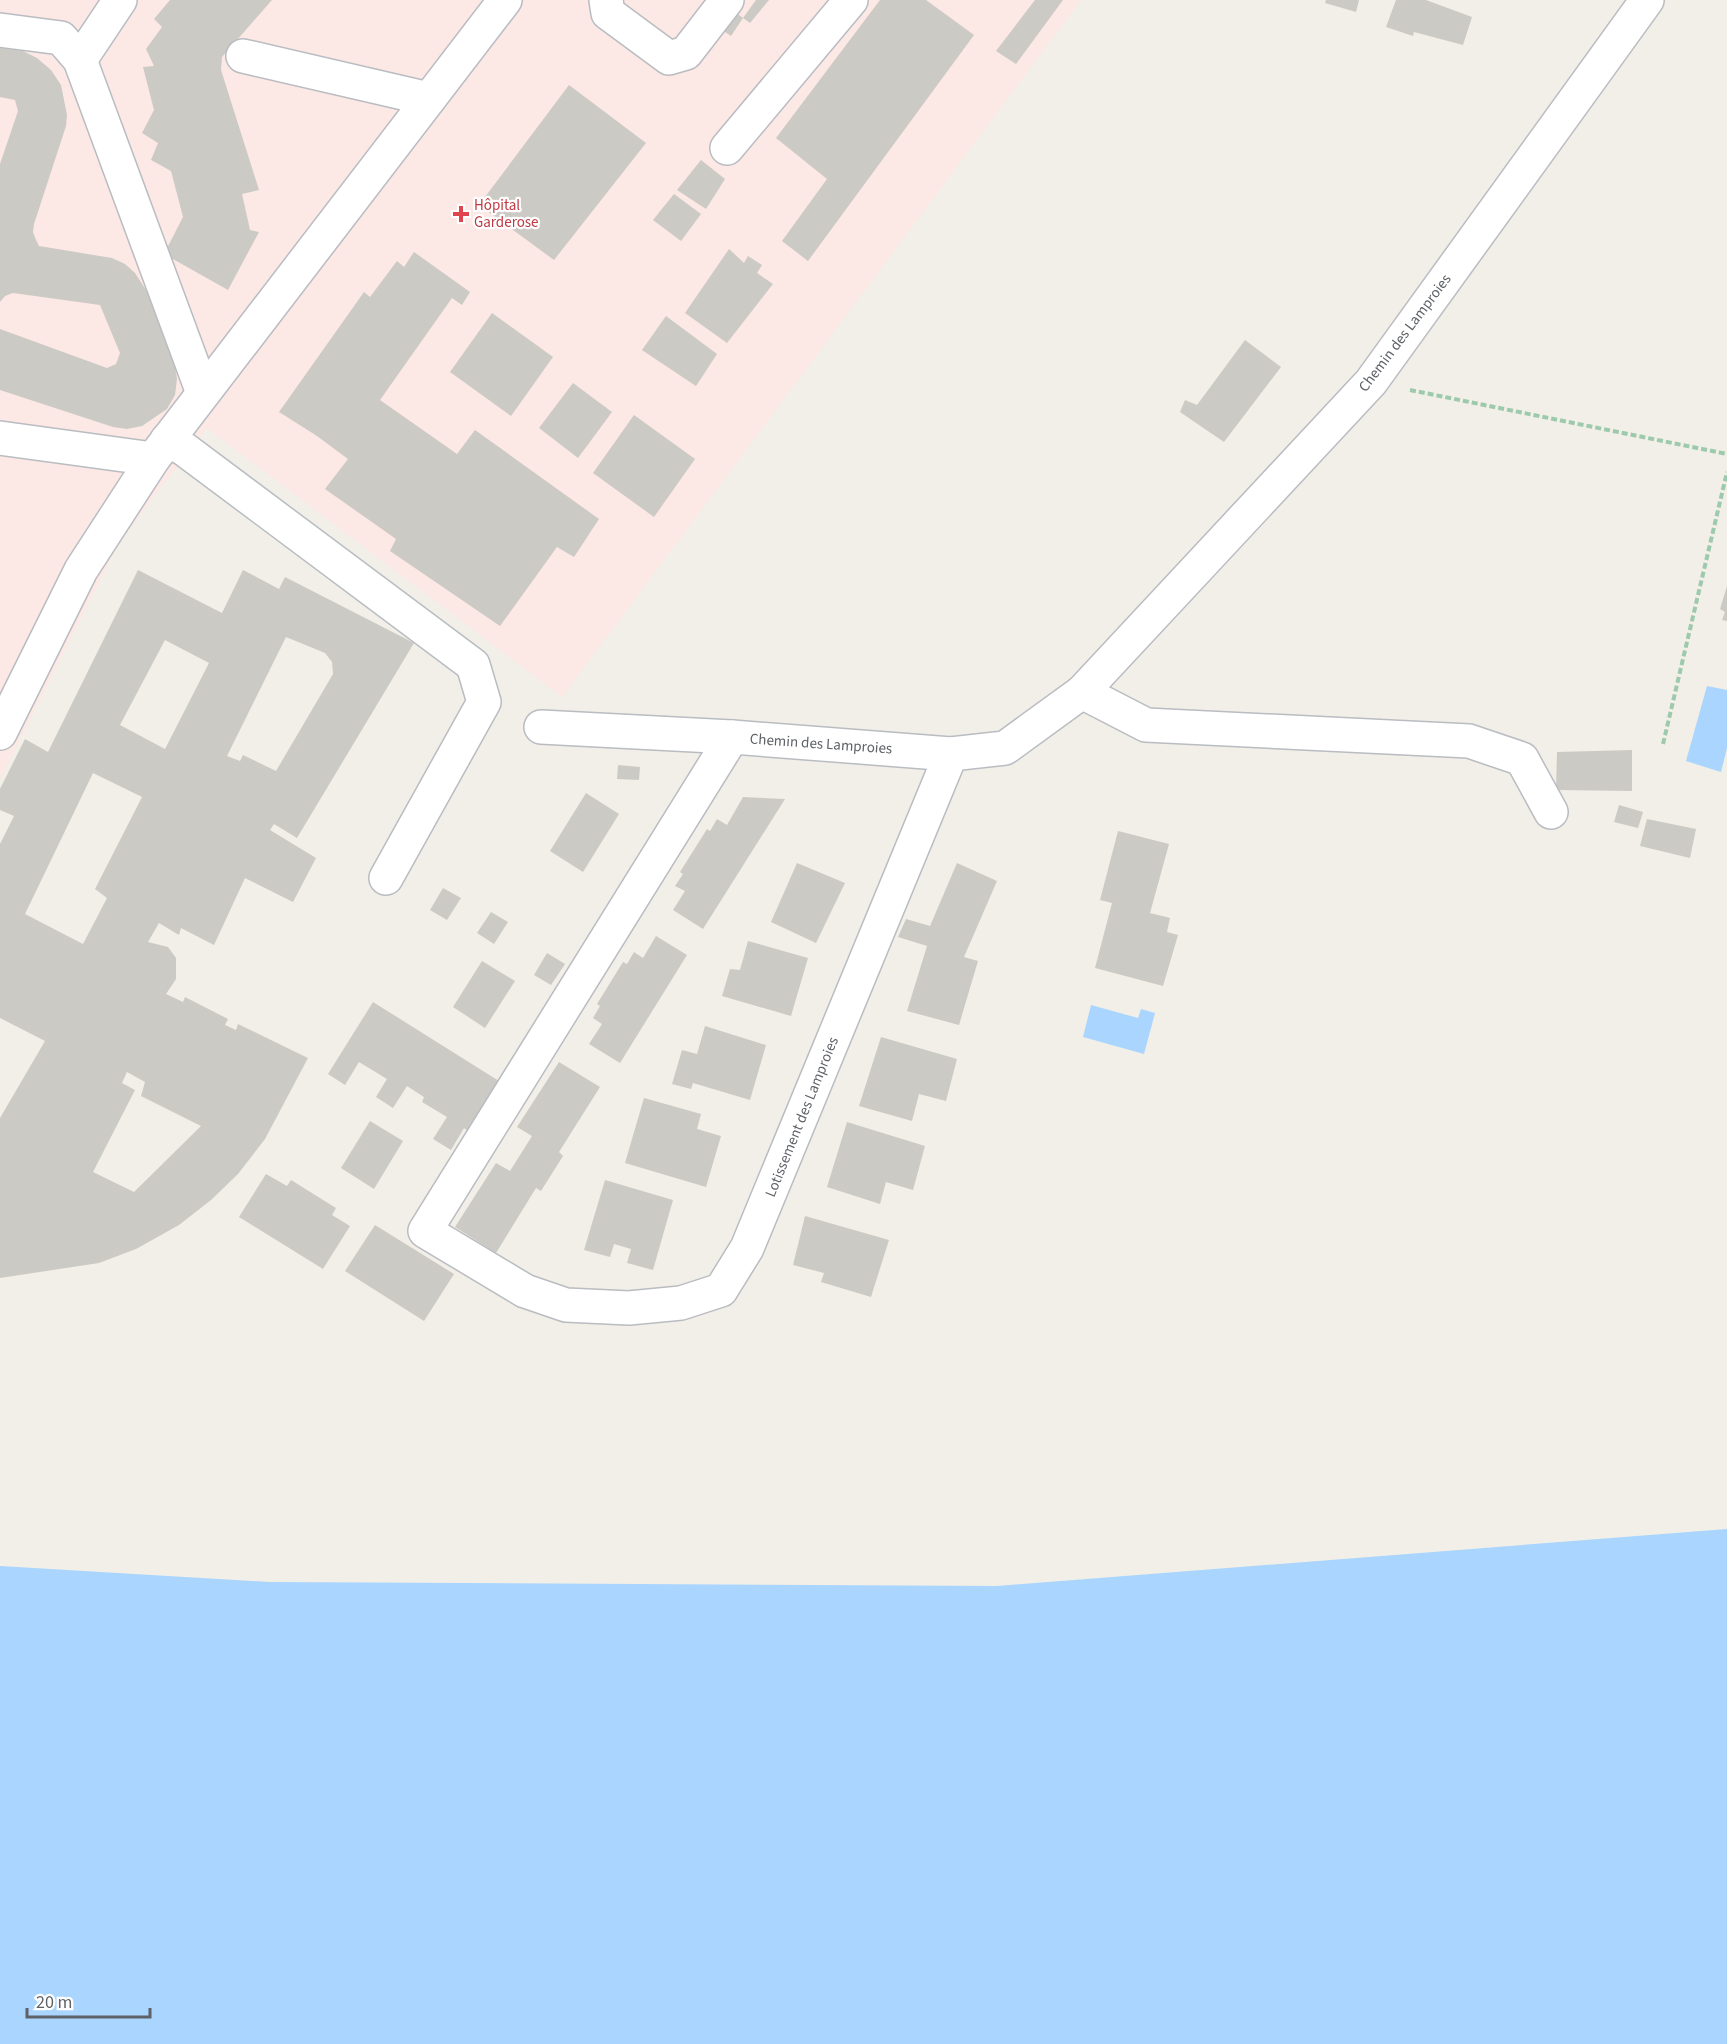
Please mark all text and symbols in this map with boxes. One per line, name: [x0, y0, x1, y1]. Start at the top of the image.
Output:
place label: Hôpital Garderose: [474, 195, 539, 233]
marker: Hôpital Garderose: [452, 205, 470, 223]
street label: Chemin des Lamproies: [1354, 270, 1456, 396]
street label: Chemin des Lamproies: [749, 729, 893, 759]
street label: Lotissement des Lamproies: [760, 1034, 844, 1200]
scale bar: [27, 1981, 150, 2019]
text: 20 m: [36, 1990, 72, 2015]

